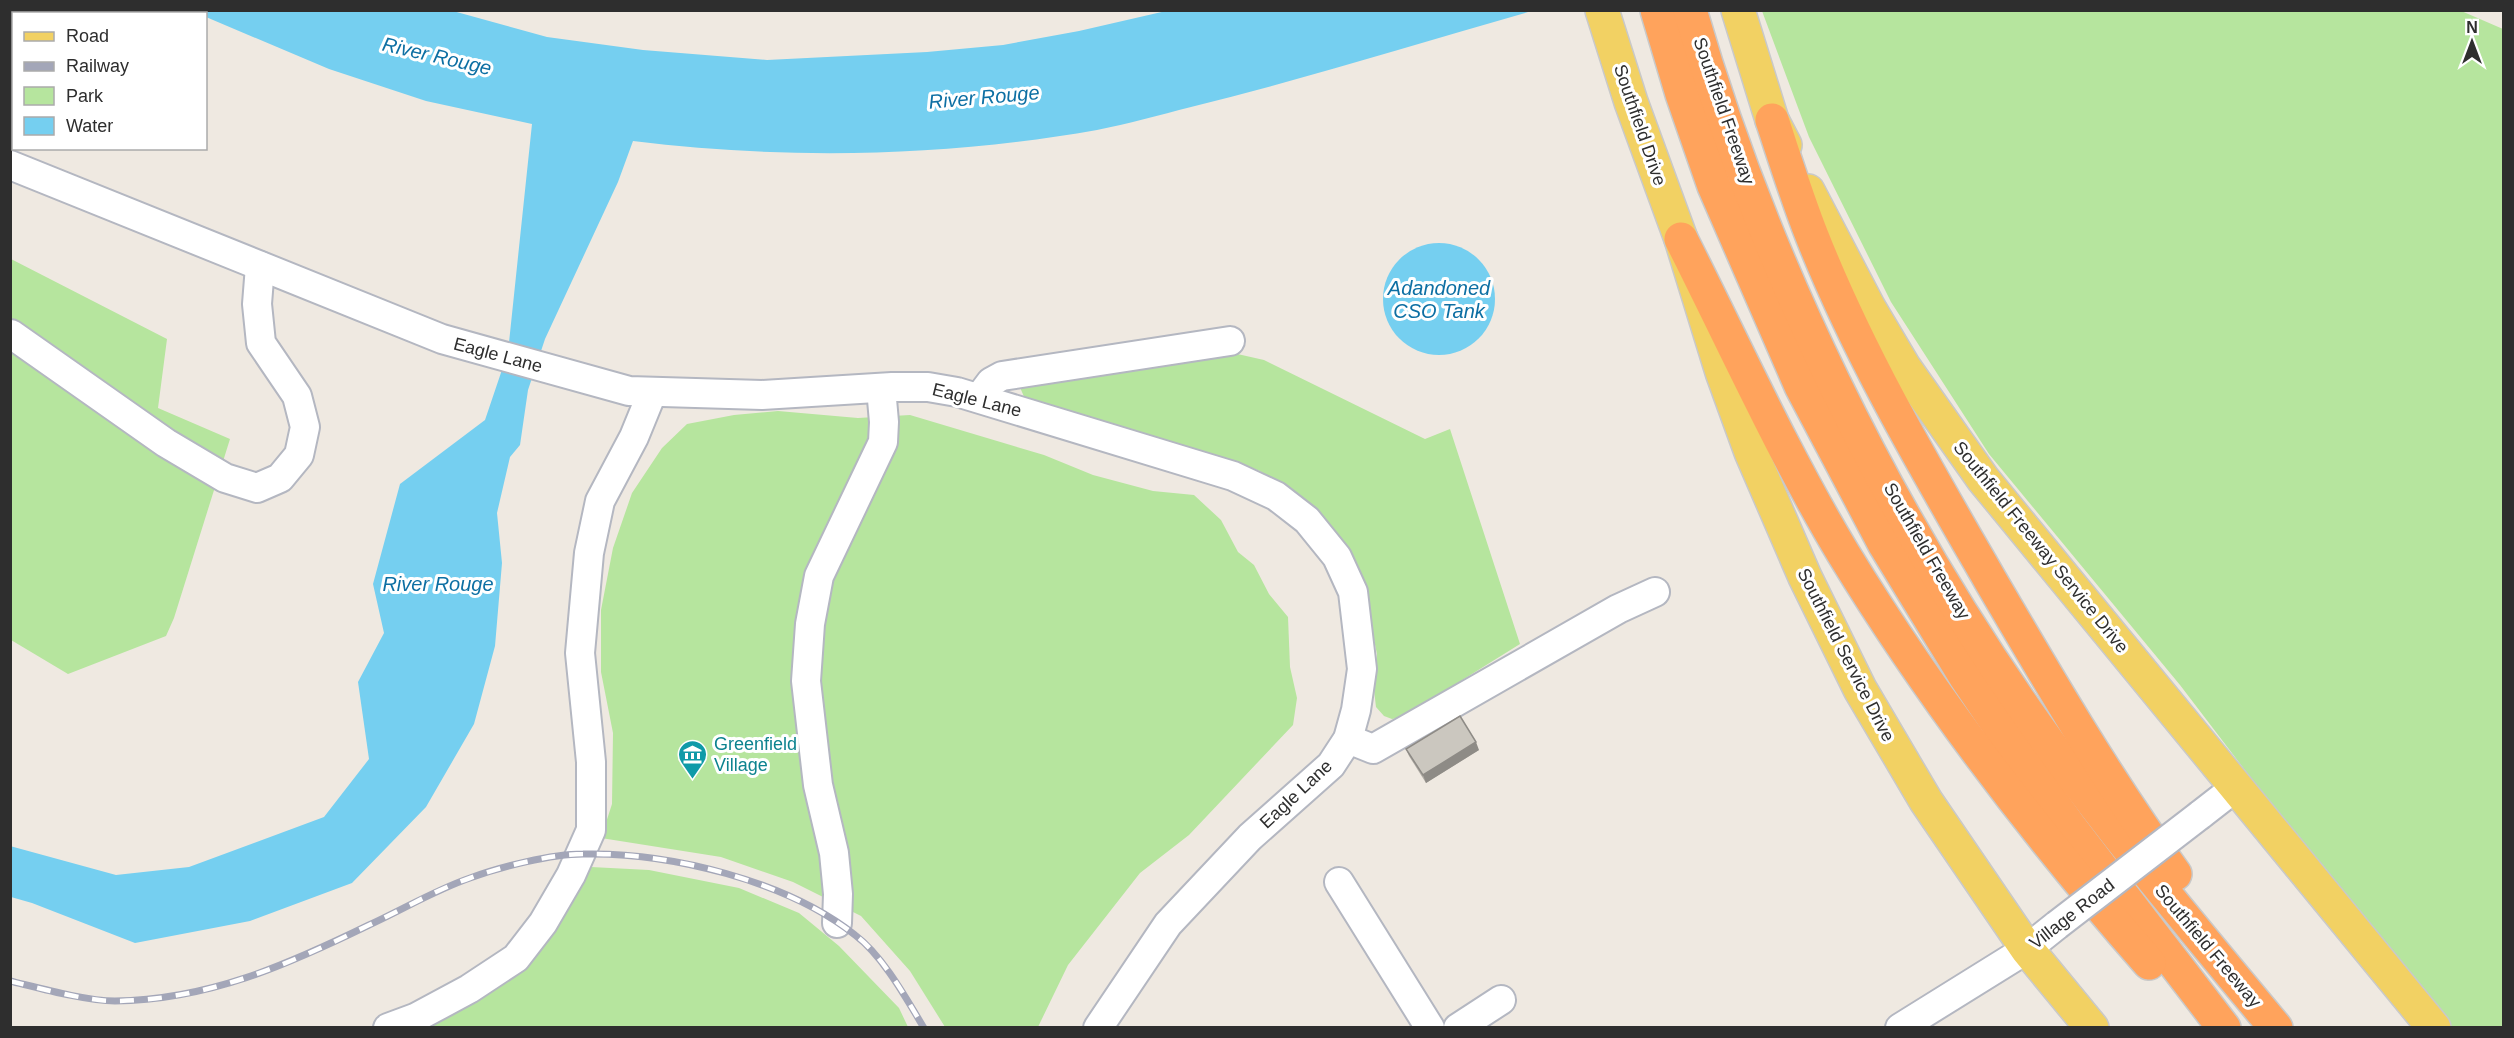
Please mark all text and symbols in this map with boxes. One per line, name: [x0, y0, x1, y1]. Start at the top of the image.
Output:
legend: [12, 12, 207, 150]
north arrow: [2442, 12, 2502, 72]
text: N: [2466, 19, 2478, 36]
text: Road: [66, 26, 109, 46]
water label: River Rouge: [380, 33, 494, 79]
street label: Southfield Freeway: [1689, 35, 1759, 187]
text: Railway: [66, 56, 129, 76]
street label: Southfield Drive: [1610, 62, 1670, 188]
water label: River Rouge: [928, 81, 1040, 113]
text: Park: [66, 86, 104, 106]
text: Water: [66, 116, 113, 136]
water label: Adandoned CSO Tank: [1387, 277, 1491, 322]
street label: Eagle Lane: [451, 334, 545, 376]
street label: Eagle Lane: [930, 379, 1024, 421]
street label: Southfield Freeway Service Drive: [1949, 437, 2133, 657]
street label: Southfield Freeway: [1880, 479, 1974, 623]
street label: Southfield Service Drive: [1793, 565, 1899, 745]
water label: River Rouge: [382, 573, 494, 595]
place label: Greenfield Village: [714, 734, 797, 775]
museum icon: Greenfield Village: [677, 738, 709, 780]
street label: Eagle Lane: [1256, 756, 1336, 832]
street label: Village Road: [2026, 875, 2118, 953]
street label: Southfield Freeway: [2151, 881, 2265, 1011]

